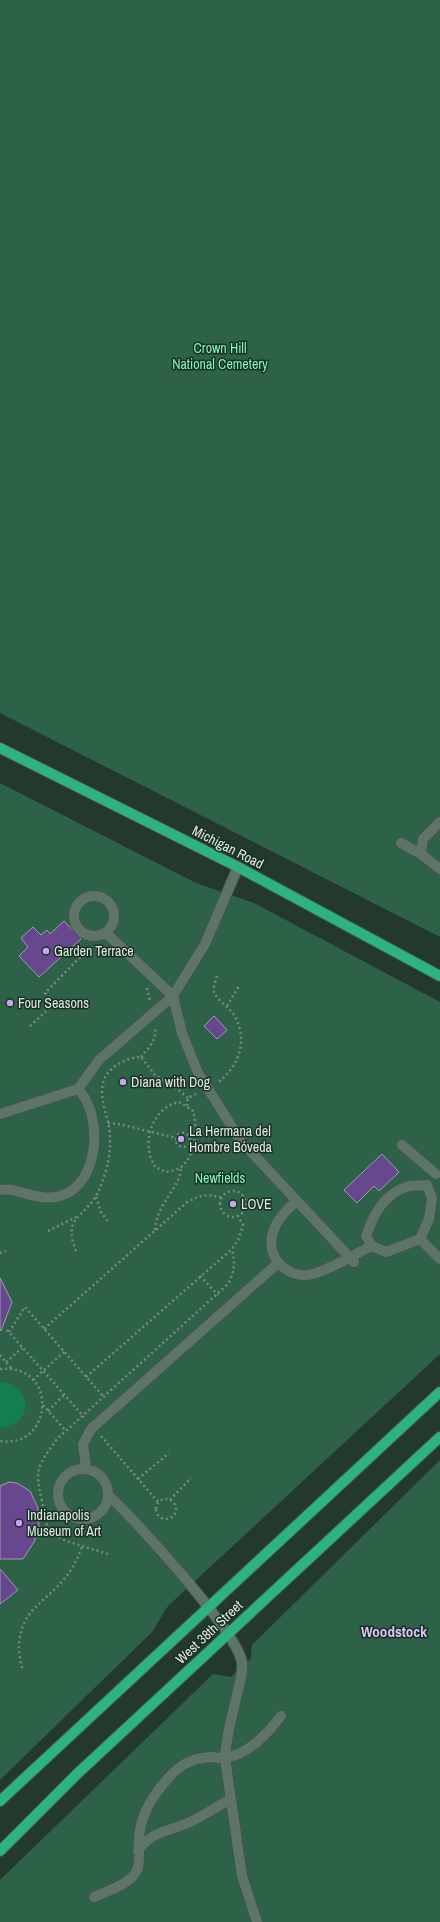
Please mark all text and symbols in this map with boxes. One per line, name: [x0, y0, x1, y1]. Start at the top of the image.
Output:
park label: Crown Hill National Cemetery: [172, 339, 268, 373]
street label: Michigan Road: [189, 821, 267, 873]
place label: Garden Terrace: [54, 942, 134, 960]
marker: Garden Terrace: [41, 946, 51, 956]
place label: Four Seasons: [18, 994, 89, 1012]
marker: Four Seasons: [5, 998, 15, 1008]
place label: Diana with Dog: [131, 1073, 211, 1091]
marker: Diana with Dog: [118, 1077, 128, 1087]
place label: La Hermana del Hombre Bóveda: [189, 1122, 273, 1156]
marker: La Hermana del Hombre Bóveda: [176, 1134, 186, 1144]
park label: Newfields: [195, 1169, 245, 1187]
place label: LOVE: [241, 1195, 272, 1213]
marker: LOVE: [228, 1199, 238, 1209]
place label: Indianapolis Museum of Art: [27, 1506, 101, 1540]
marker: Indianapolis Museum of Art: [14, 1518, 24, 1528]
street label: West 38th Street: [172, 1596, 246, 1668]
district label: Woodstock: [361, 1621, 427, 1642]

